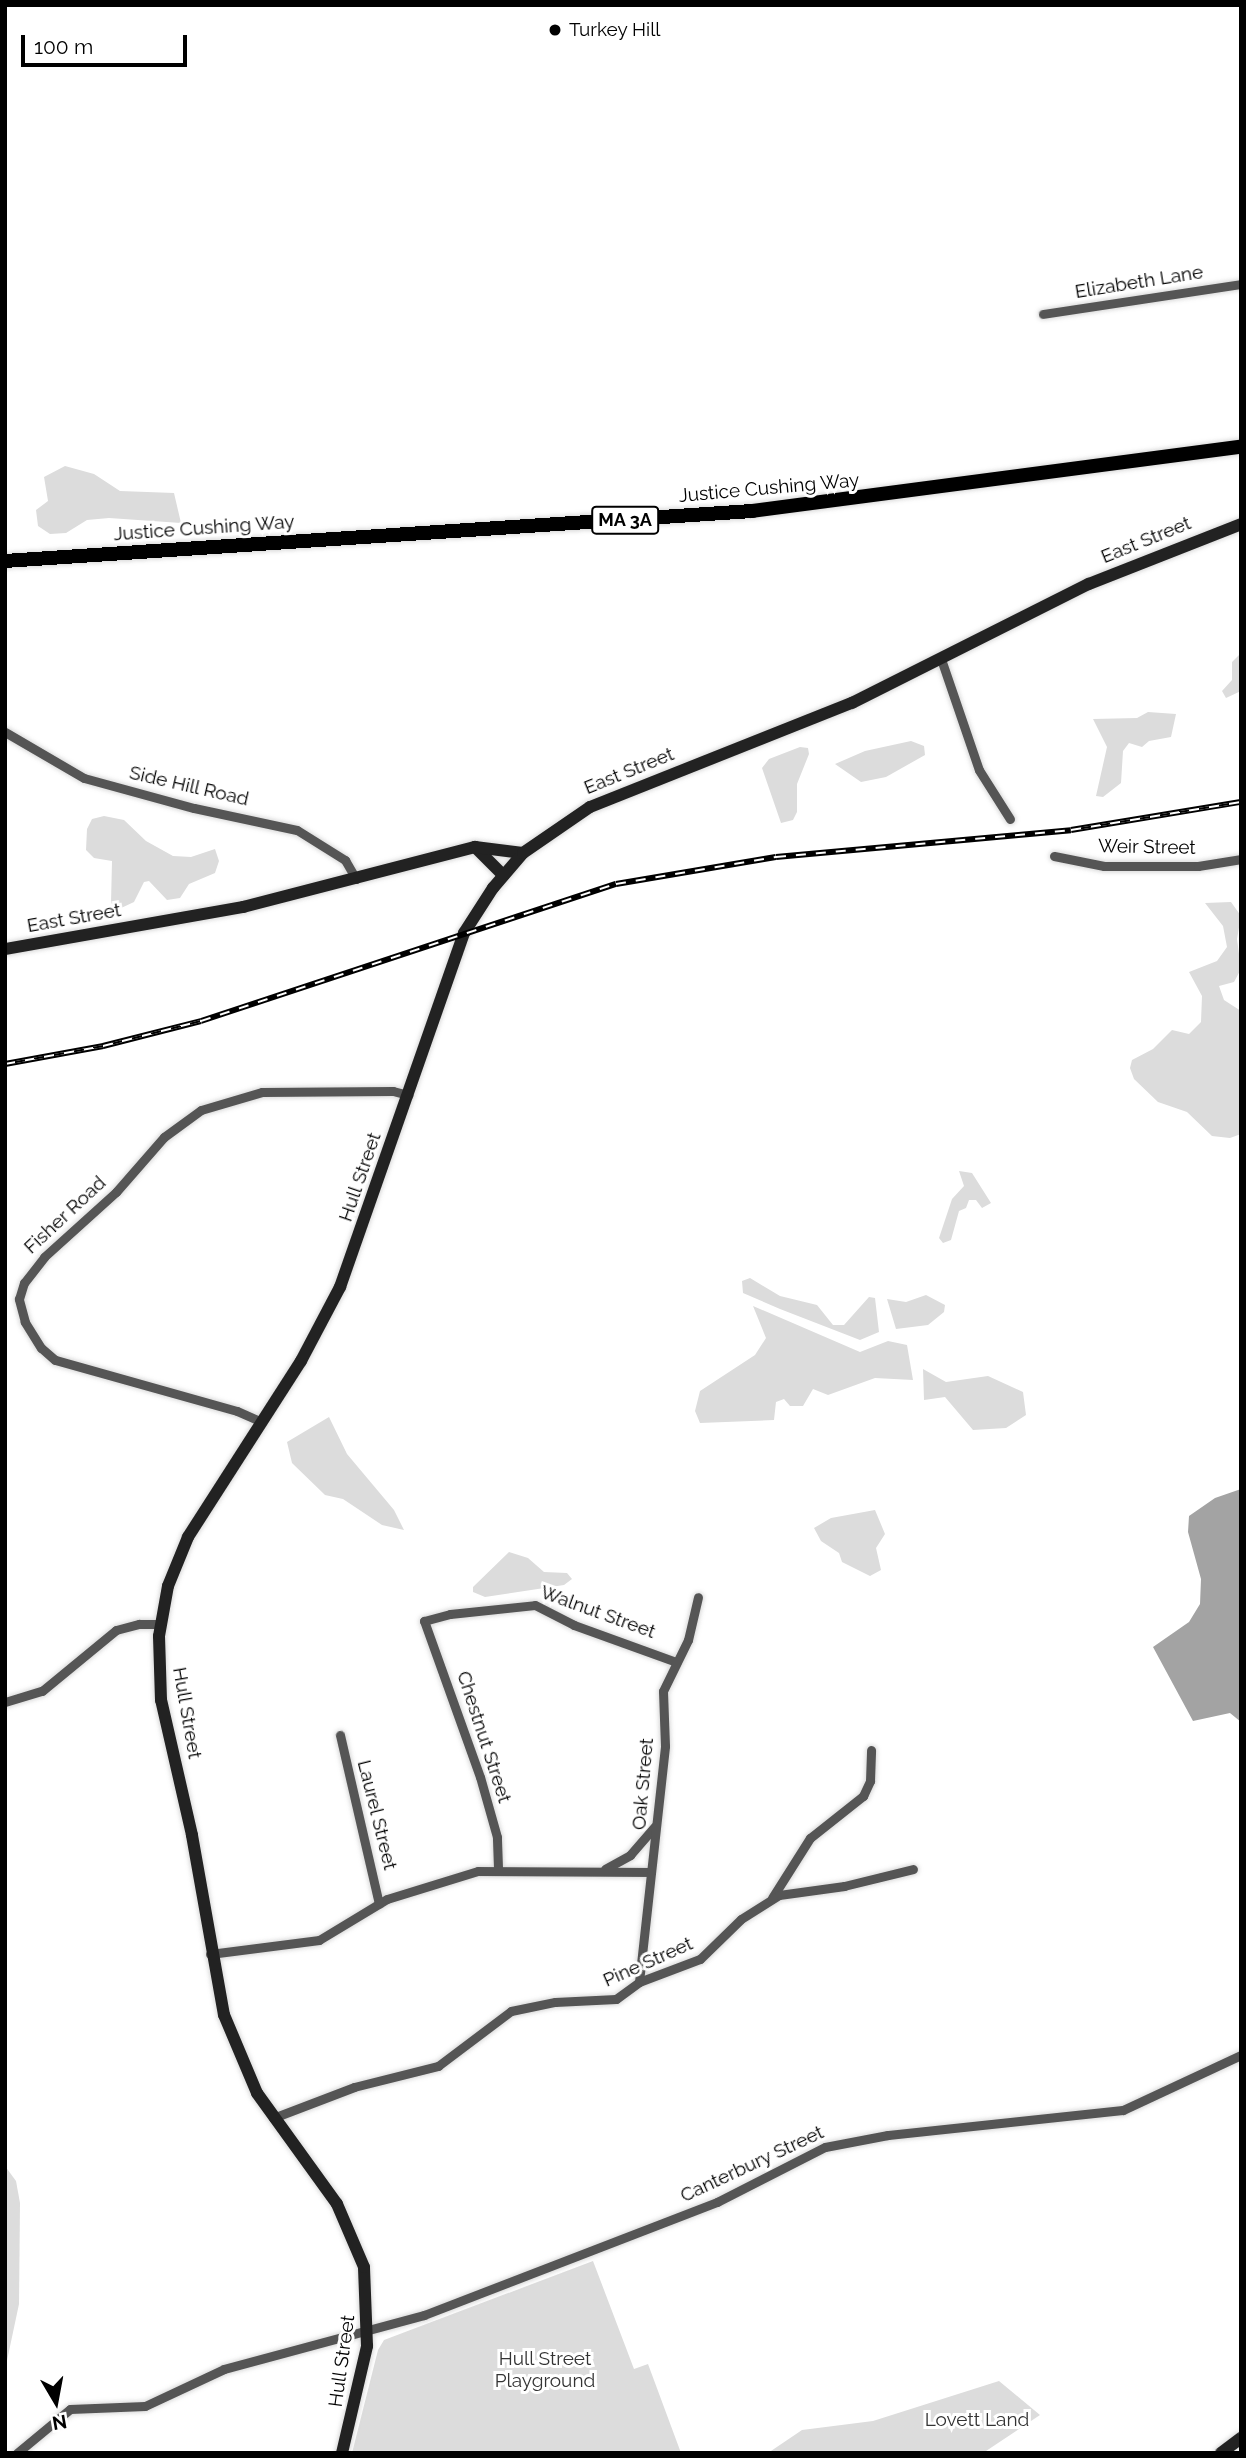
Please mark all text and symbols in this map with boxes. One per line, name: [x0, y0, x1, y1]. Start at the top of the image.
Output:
place label: Turkey Hill: [569, 19, 661, 41]
scale bar: [24, 21, 191, 65]
marker: Turkey Hill: [547, 22, 563, 38]
text: 100 m: [34, 34, 93, 59]
street label: Elizabeth Lane: [1073, 261, 1205, 303]
street label: Justice Cushing Way: [677, 469, 861, 507]
road number: MA 3A: [590, 506, 660, 534]
street label: Justice Cushing Way: [112, 510, 296, 546]
street label: East Street: [1098, 512, 1194, 568]
street label: East Street: [581, 743, 677, 799]
street label: Side Hill Road: [127, 761, 251, 811]
street label: Weir Street: [1098, 835, 1196, 859]
street label: East Street: [25, 899, 123, 937]
street label: Hull Street: [334, 1129, 386, 1225]
street label: Fisher Road: [19, 1171, 111, 1259]
street label: Walnut Street: [537, 1581, 659, 1643]
street label: Hull Street: [168, 1665, 206, 1761]
street label: Chestnut Street: [452, 1668, 516, 1806]
street label: Oak Street: [628, 1737, 658, 1831]
street label: Laurel Street: [352, 1757, 402, 1873]
street label: Pine Street: [600, 1932, 696, 1992]
street label: Canterbury Street: [677, 2121, 827, 2207]
street label: Hull Street: [324, 2313, 360, 2409]
park label: Hull Street Playground: [495, 2348, 595, 2392]
north arrow: [21, 2367, 91, 2437]
park label: Lovett Land: [925, 2409, 1029, 2431]
text: N: [51, 2411, 69, 2435]

